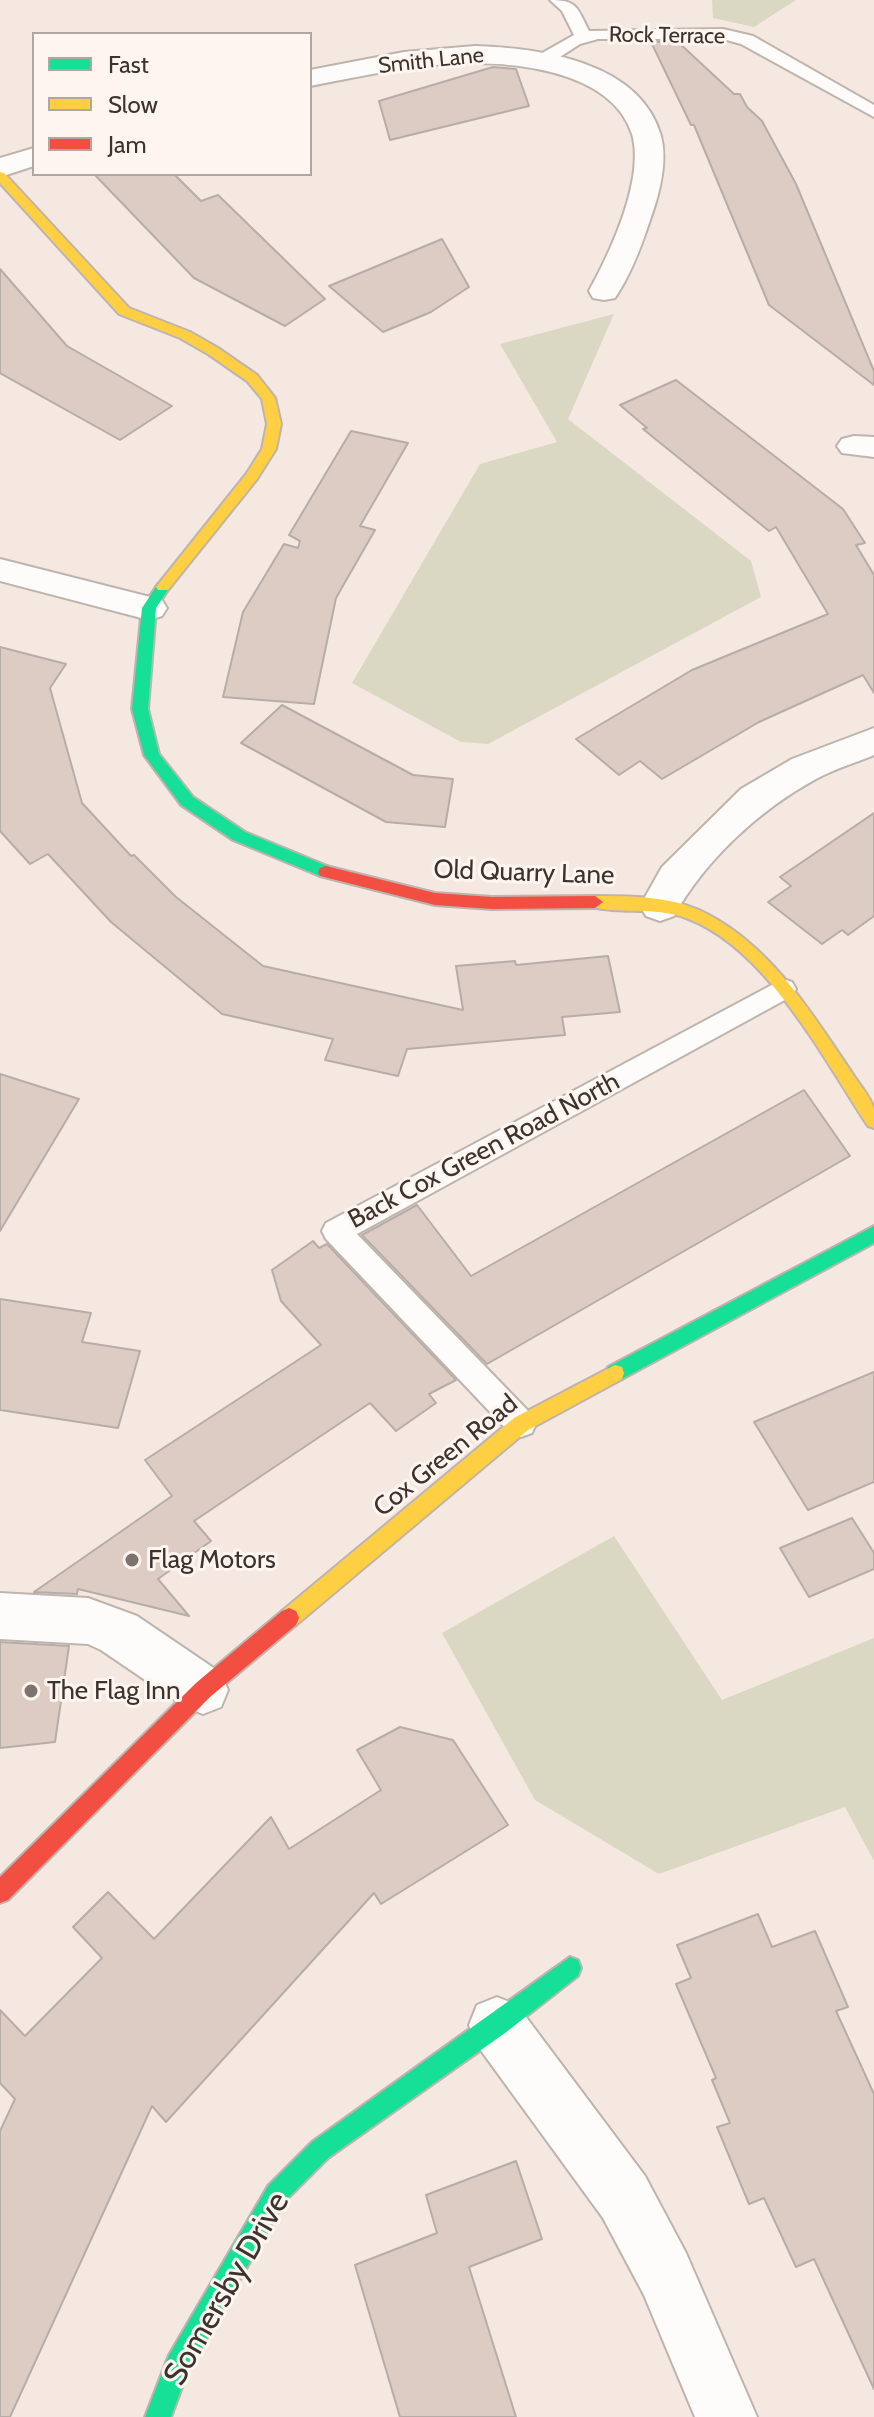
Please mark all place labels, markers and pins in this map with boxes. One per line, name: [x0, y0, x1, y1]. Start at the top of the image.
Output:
place label: Flag Motors: [148, 1544, 276, 1576]
marker: Flag Motors: [123, 1551, 141, 1569]
place label: The Flag Inn: [47, 1675, 180, 1707]
marker: The Flag Inn: [22, 1682, 40, 1700]

